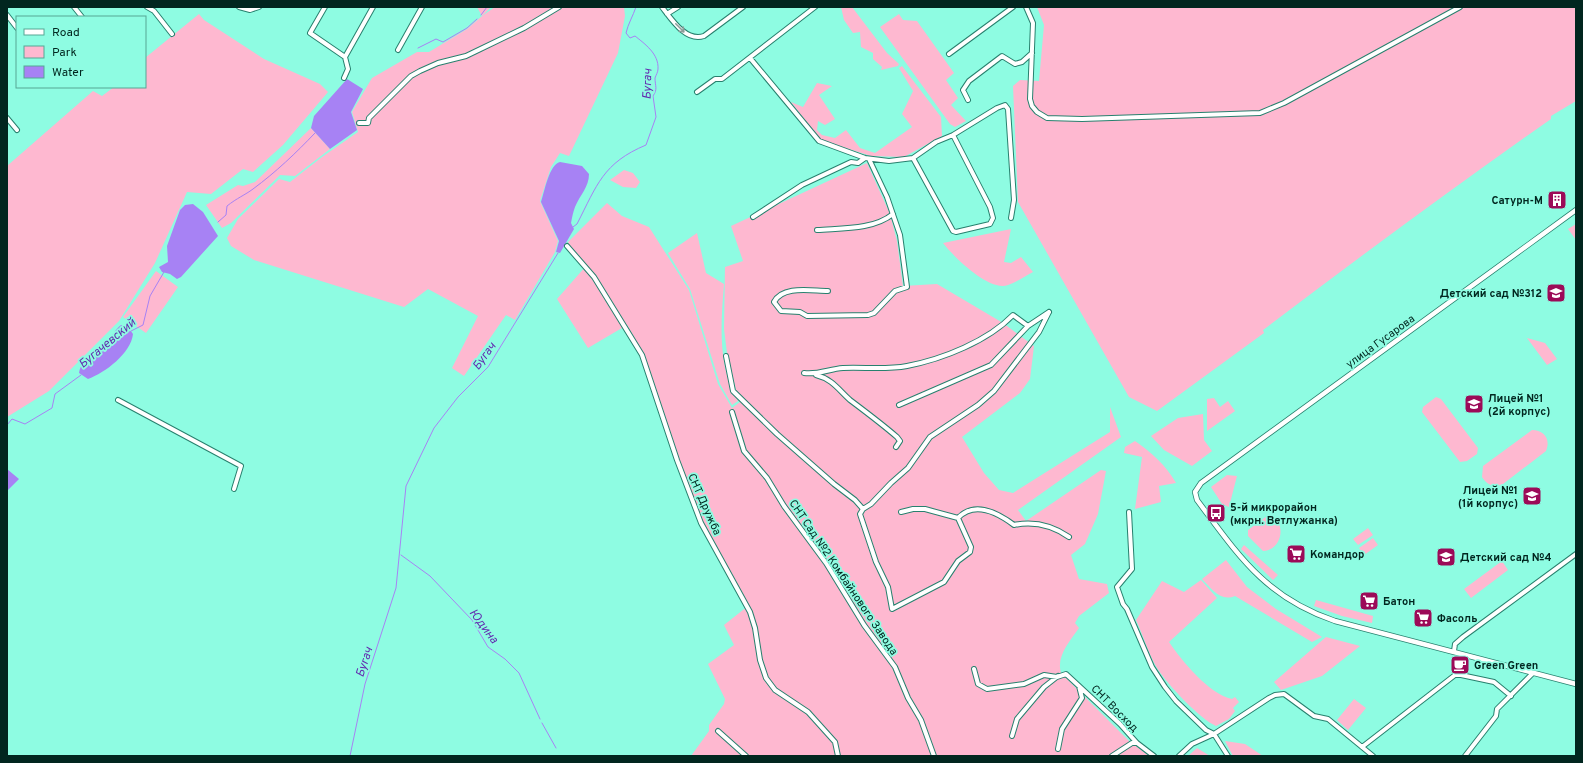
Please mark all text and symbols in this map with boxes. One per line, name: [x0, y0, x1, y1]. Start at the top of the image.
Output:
legend: [16, 16, 146, 88]
one-way arrow: [675, 23, 685, 33]
text: Road: [52, 25, 80, 41]
text: Park: [52, 45, 77, 61]
text: Water: [52, 65, 84, 81]
water label: Бугач: [639, 68, 657, 100]
building icon: Сатурн-М: [1546, 189, 1568, 211]
place label: Сатурн-М: [1491, 194, 1543, 208]
school or university icon: Детский сад №312: [1545, 282, 1567, 304]
place label: Детский сад №312: [1440, 287, 1542, 301]
street label: улица Гусарова: [1343, 312, 1418, 372]
water label: Бугачевский: [76, 314, 140, 372]
water label: Бугач: [469, 339, 501, 374]
place label: Лицей №1 (2й корпус): [1488, 392, 1550, 419]
school or university icon: Лицей №1 (2й корпус): [1463, 393, 1485, 415]
street label: СНТ Дружба: [684, 471, 724, 538]
place label: Лицей №1 (1й корпус): [1458, 484, 1518, 511]
school or university icon: Лицей №1 (1й корпус): [1521, 485, 1543, 507]
street label: СНТ Сад №2 Комбайнового Завода: [786, 497, 901, 658]
place label: 5-й микрорайон (мкрн. Ветлужанка): [1230, 501, 1338, 528]
bus stop icon: 5-й микрорайон (мкрн. Ветлужанка): [1205, 502, 1227, 524]
supermarket icon: Командор: [1285, 543, 1307, 565]
school or university icon: Детский сад №4: [1435, 546, 1457, 568]
place label: Командор: [1310, 548, 1364, 562]
place label: Детский сад №4: [1460, 551, 1552, 565]
supermarket icon: Батон: [1358, 590, 1380, 612]
place label: Батон: [1383, 595, 1415, 609]
water label: Юдина: [465, 606, 502, 648]
supermarket icon: Фасоль: [1412, 607, 1434, 629]
place label: Фасоль: [1437, 612, 1477, 626]
water label: Бугач: [353, 645, 377, 679]
cafe icon: Green Green: [1449, 654, 1471, 676]
place label: Green Green: [1474, 659, 1538, 673]
street label: СНТ Восход: [1088, 682, 1141, 735]

